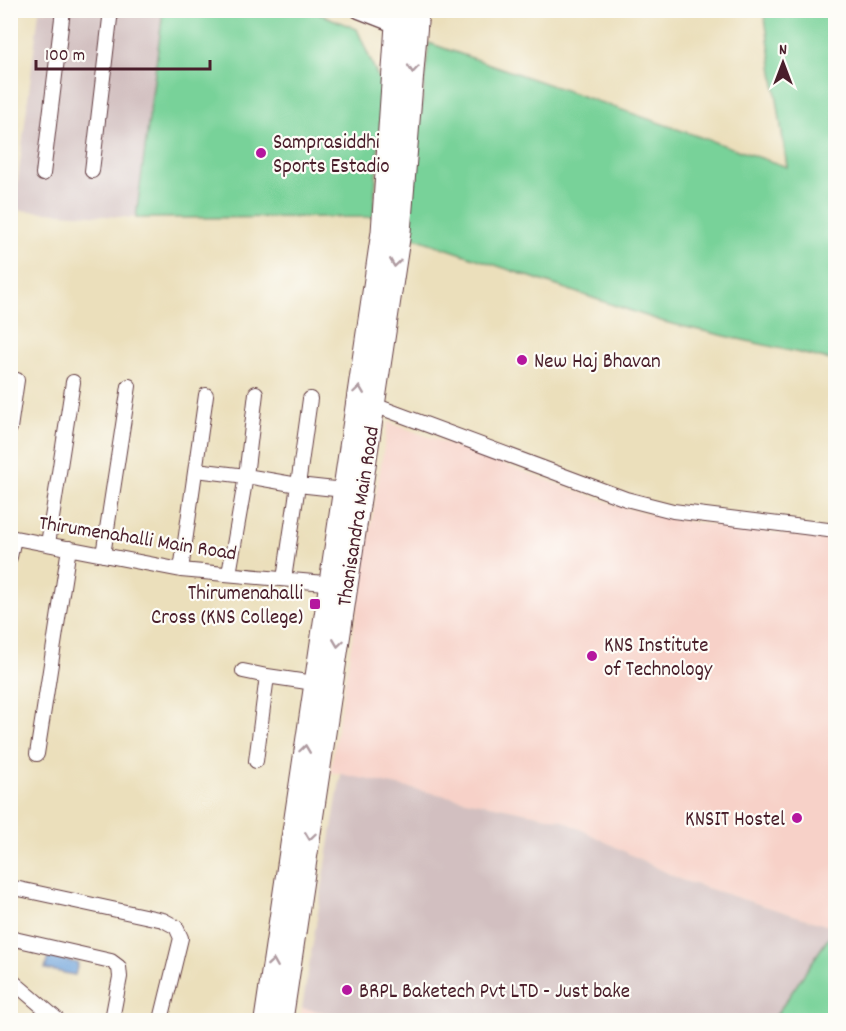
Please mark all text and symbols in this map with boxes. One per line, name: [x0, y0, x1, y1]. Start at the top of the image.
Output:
scale bar: [36, 33, 210, 71]
north arrow: [753, 33, 813, 93]
text: N: [779, 39, 787, 62]
text: 100 m: [45, 44, 85, 69]
one-way arrow: [407, 64, 420, 73]
place label: Samprasiddhi Sports Estadio: [273, 129, 390, 183]
marker: Samprasiddhi Sports Estadio: [254, 146, 268, 160]
one-way arrow: [389, 258, 402, 268]
place label: New Haj Bhavan: [534, 348, 661, 378]
marker: New Haj Bhavan: [515, 353, 529, 367]
one-way arrow: [352, 385, 364, 395]
street label: Thanisandra Main Road: [331, 424, 389, 609]
street label: Thirumenahalli Main Road: [37, 510, 239, 570]
place label: Thirumenahalli Cross (KNS College): [151, 580, 303, 634]
marker: Thirumenahalli Cross (KNS College): [308, 597, 322, 611]
place label: KNS Institute of Technology: [604, 632, 713, 686]
one-way arrow: [333, 638, 345, 647]
marker: KNS Institute of Technology: [585, 649, 599, 663]
one-way arrow: [298, 744, 310, 754]
place label: KNSIT Hostel: [685, 806, 785, 836]
marker: KNSIT Hostel: [790, 811, 804, 825]
one-way arrow: [304, 831, 316, 840]
one-way arrow: [267, 958, 279, 967]
place label: BRPL Baketech Pvt LTD - Just bake: [359, 978, 630, 1008]
marker: BRPL Baketech Pvt LTD - Just bake: [340, 983, 354, 997]

